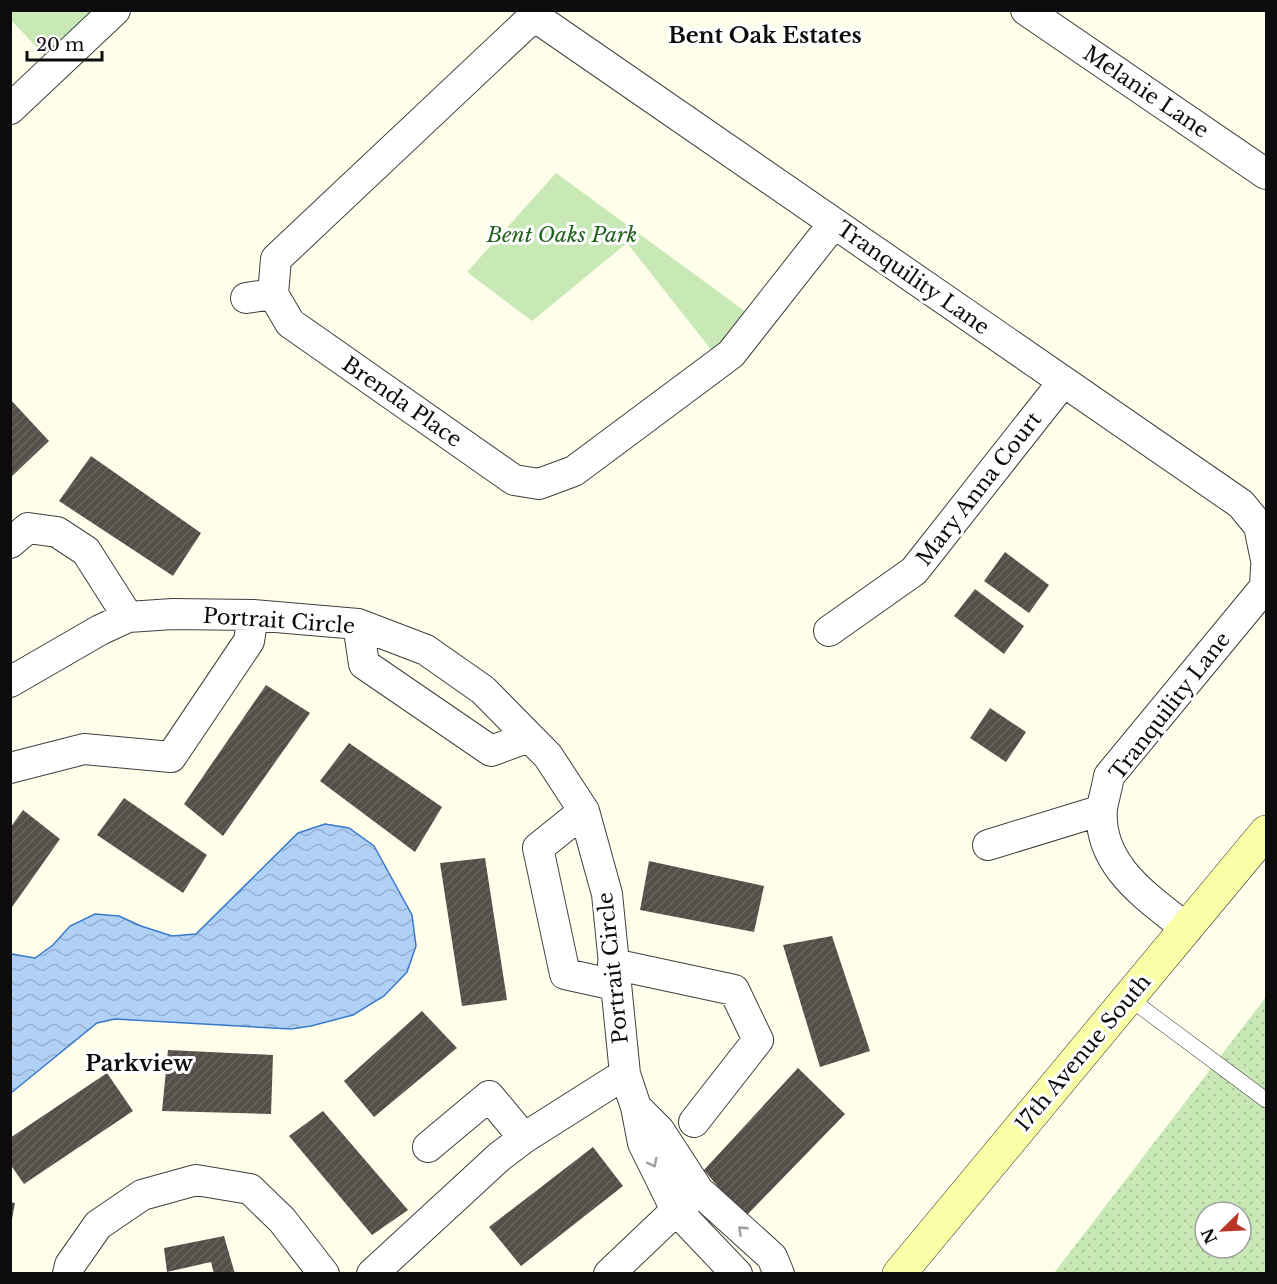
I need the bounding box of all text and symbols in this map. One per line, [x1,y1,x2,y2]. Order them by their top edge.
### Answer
district label: Bent Oak Estates [668,22,862,49]
scale bar [27,24,102,62]
text: 20 m [36,34,84,56]
street label: Melanie Lane [1078,40,1214,144]
street label: Tranquility Lane [832,216,994,340]
park label: Bent Oaks Park [486,222,637,248]
street label: Brenda Place [337,351,467,453]
street label: Mary Anna Court [911,407,1047,571]
street label: Portrait Circle [202,603,356,639]
street label: Tranquility Lane [1104,627,1236,785]
street label: Portrait Circle [592,891,634,1045]
street label: 17th Avenue South [1010,969,1156,1137]
district label: Parkview [85,1050,193,1077]
one-way arrow [646,1156,657,1167]
north arrow [1193,1200,1253,1260]
text: N [1197,1225,1221,1247]
one-way arrow [738,1226,748,1237]

